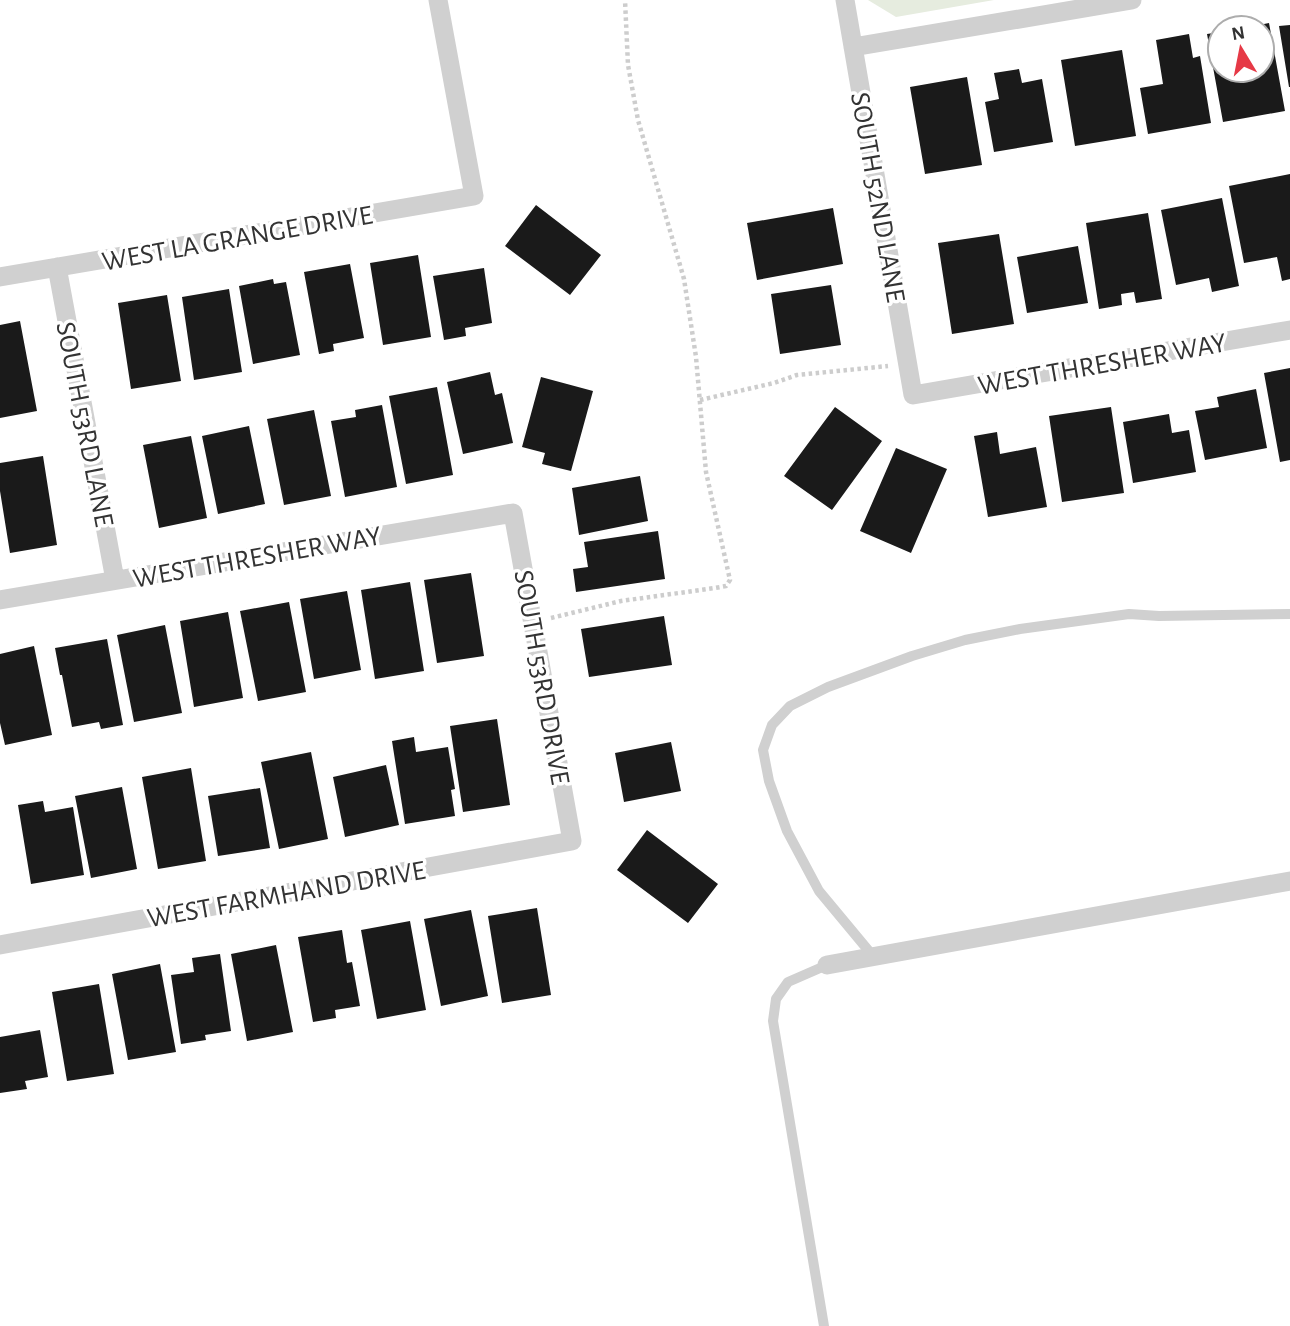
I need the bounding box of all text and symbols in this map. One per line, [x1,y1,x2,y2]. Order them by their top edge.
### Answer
north arrow [1206,14,1276,84]
text: N [1230,23,1246,44]
street label: SOUTH 52ND LANE [845,90,909,305]
street label: WEST LA GRANGE DRIVE [100,201,375,277]
street label: SOUTH 53RD LANE [50,320,118,529]
street label: WEST THRESHER WAY [976,329,1229,401]
street label: WEST THRESHER WAY [131,522,384,594]
street label: SOUTH 53RD DRIVE [508,568,574,787]
street label: WEST FARMHAND DRIVE [145,857,428,933]

